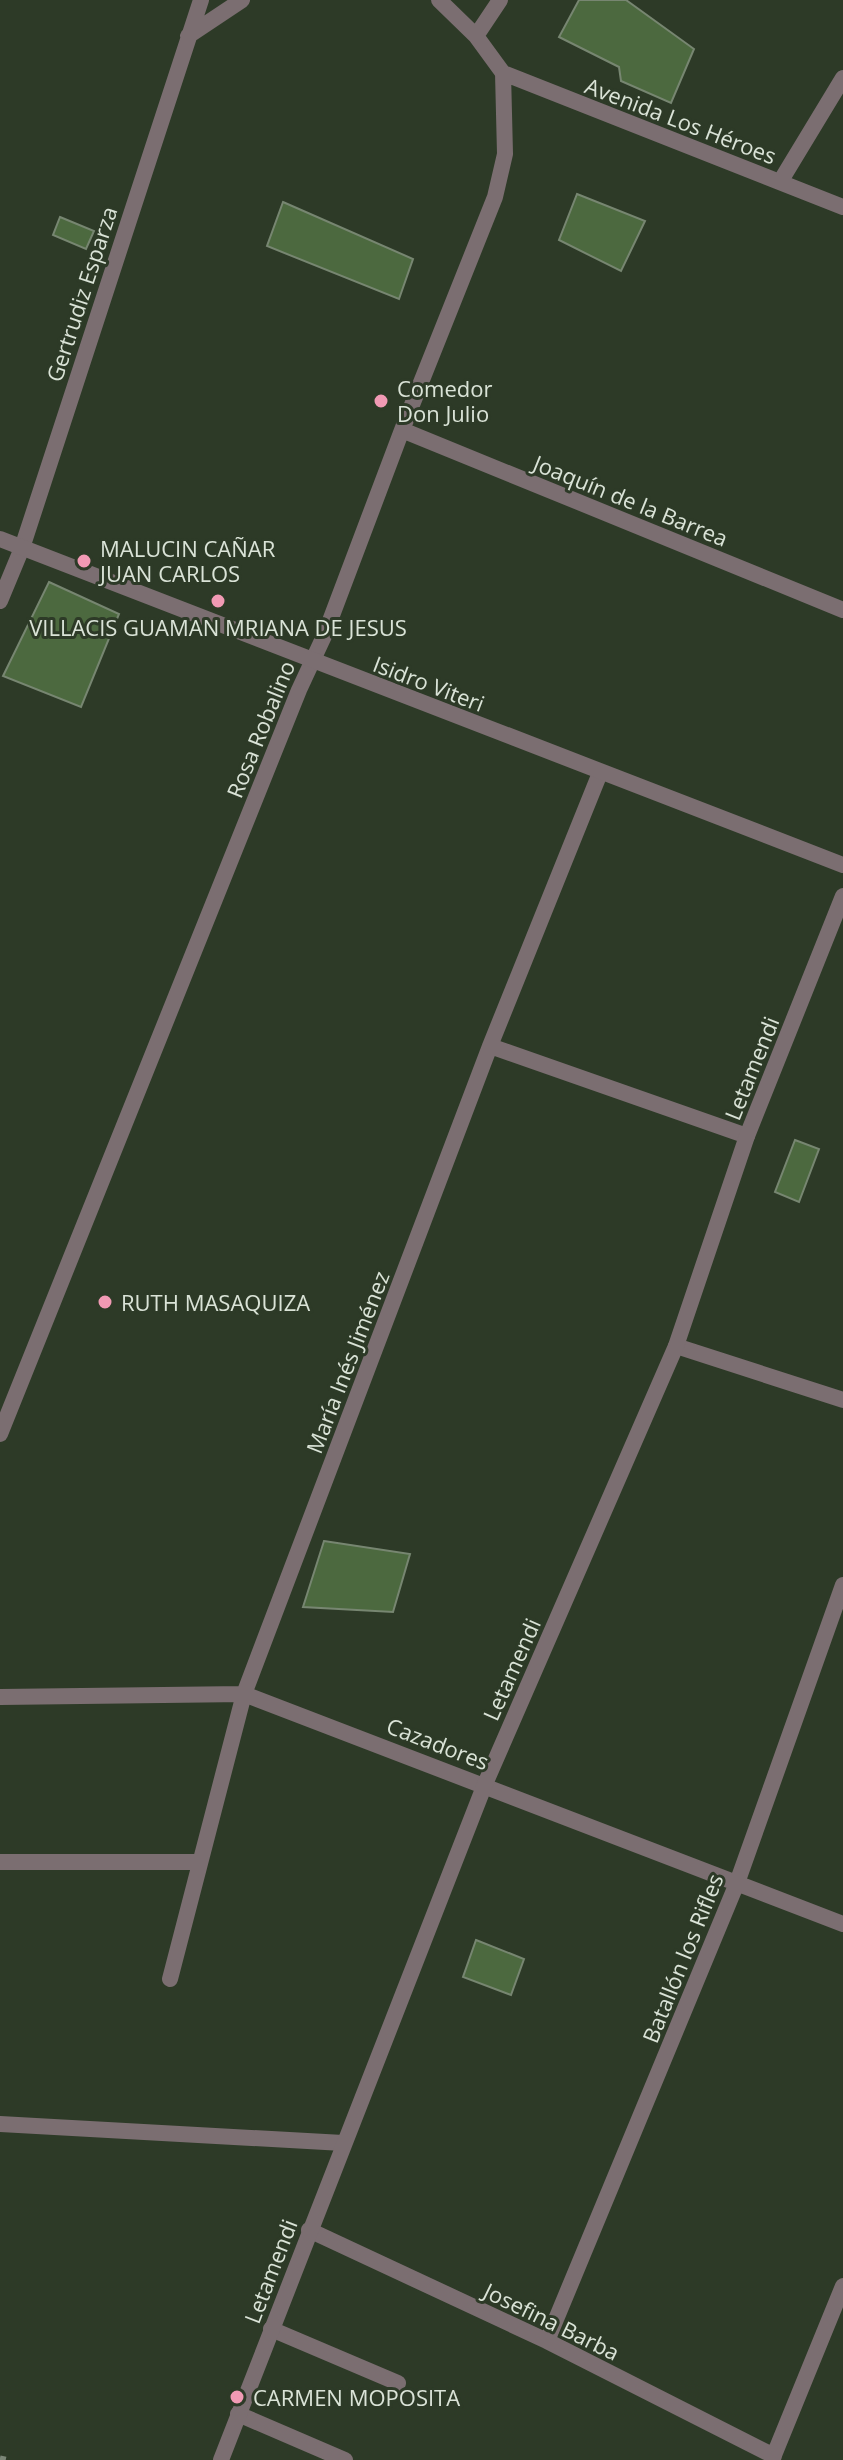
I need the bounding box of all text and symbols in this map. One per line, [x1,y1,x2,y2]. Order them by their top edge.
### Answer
street label: Avenida Los Héroes [581,70,781,170]
street label: Gertrudiz Esparza [39,203,123,385]
place label: Comedor Don Julio [397,373,493,428]
marker: Comedor Don Julio [372,392,390,410]
street label: Joaquín de la Barrea [528,447,733,553]
place label: MALUCIN CAÑAR JUAN CARLOS [98,533,276,588]
marker: MALUCIN CAÑAR JUAN CARLOS [75,552,93,570]
marker: VILLACIS GUAMAN MRIANA DE JESUS [209,592,227,610]
place label: VILLACIS GUAMAN MRIANA DE JESUS [29,612,407,642]
street label: Isidro Viteri [369,648,489,718]
street label: Rosa Robalino [219,656,301,802]
street label: Letamendi [717,1012,785,1124]
street label: María Inés Jiménez [298,1267,396,1457]
place label: RUTH MASAQUIZA [121,1287,310,1317]
marker: RUTH MASAQUIZA [96,1293,114,1311]
street label: Letamendi [475,1613,547,1725]
street label: Cazadores [383,1710,493,1776]
street label: Batallón los Rifles [634,1869,730,2047]
street label: Letamendi [236,2215,304,2327]
street label: Josefina Barba [477,2274,625,2367]
place label: CARMEN MOPOSITA [253,2382,460,2412]
marker: CARMEN MOPOSITA [228,2388,246,2406]

